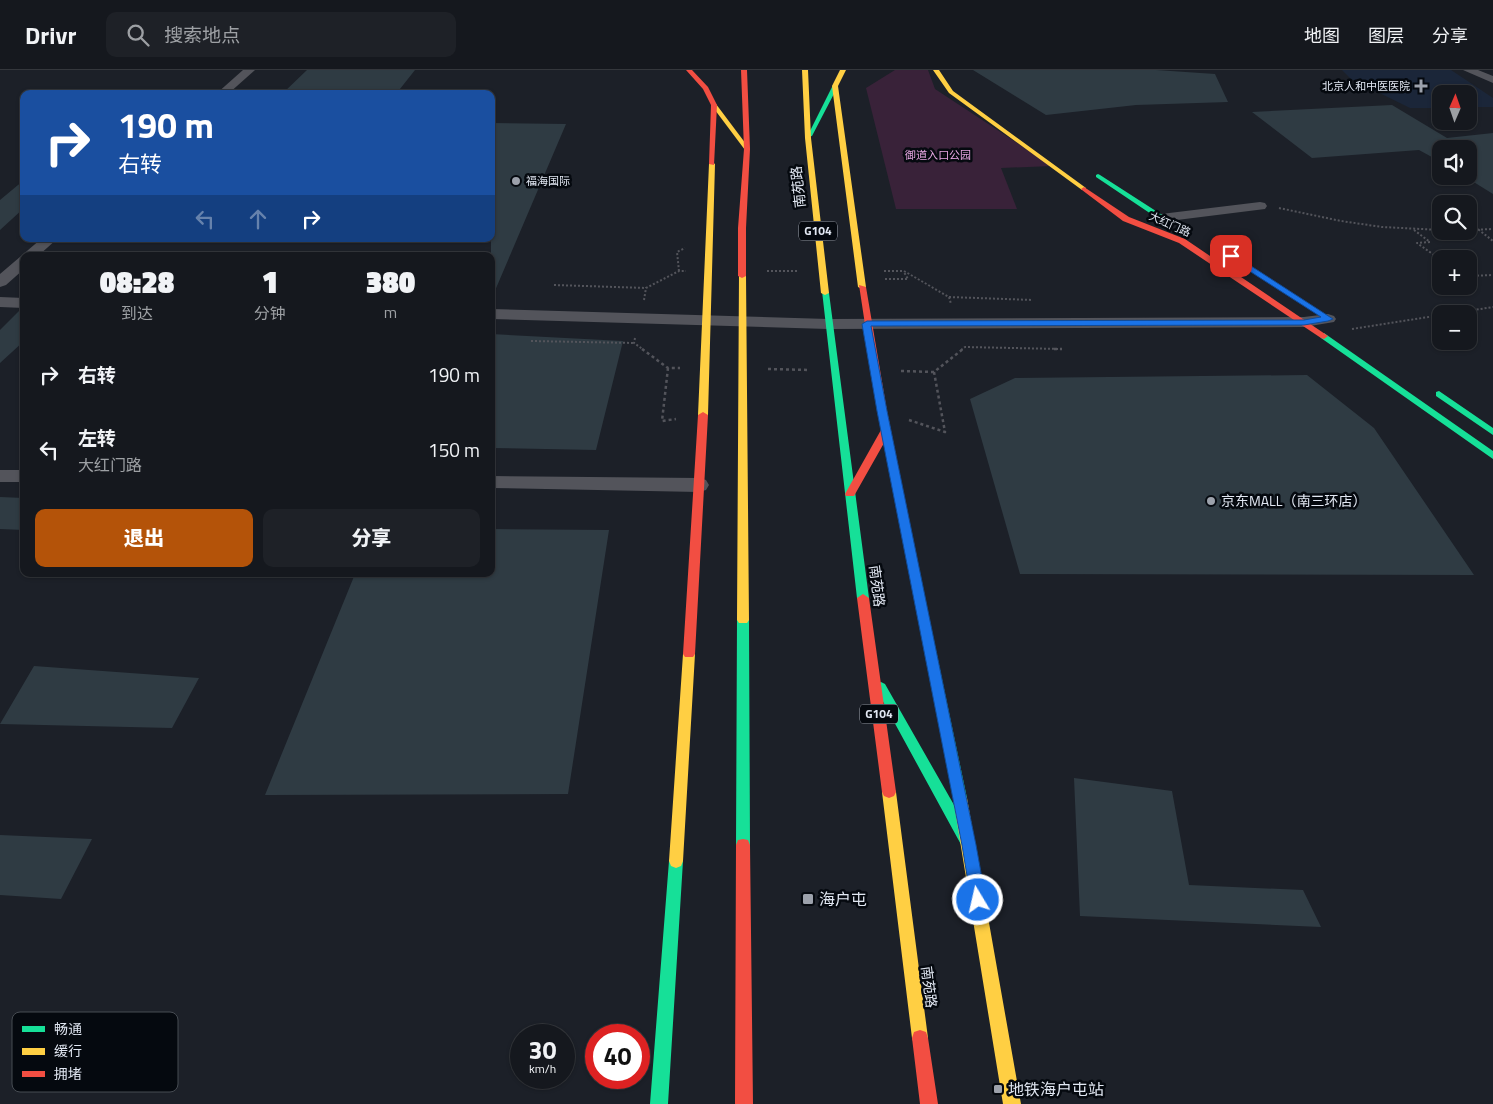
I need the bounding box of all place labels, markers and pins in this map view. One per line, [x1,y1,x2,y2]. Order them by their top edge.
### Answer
place label: 北京人和中医医院 [1322,78,1410,94]
marker: 北京人和中医医院 [1414,79,1428,93]
place label: 福海国际 [526,173,570,189]
marker: 福海国际 [510,175,522,187]
pin [1210,235,1252,277]
place label: 京东MALL（南三环店） [1221,490,1367,511]
marker: 京东MALL（南三环店） [1205,495,1217,507]
place label: 海户屯 [819,887,867,911]
marker: 海户屯 [801,892,815,906]
place label: 地铁海户屯站 [1008,1077,1104,1101]
marker: 地铁海户屯站 [992,1083,1004,1095]

